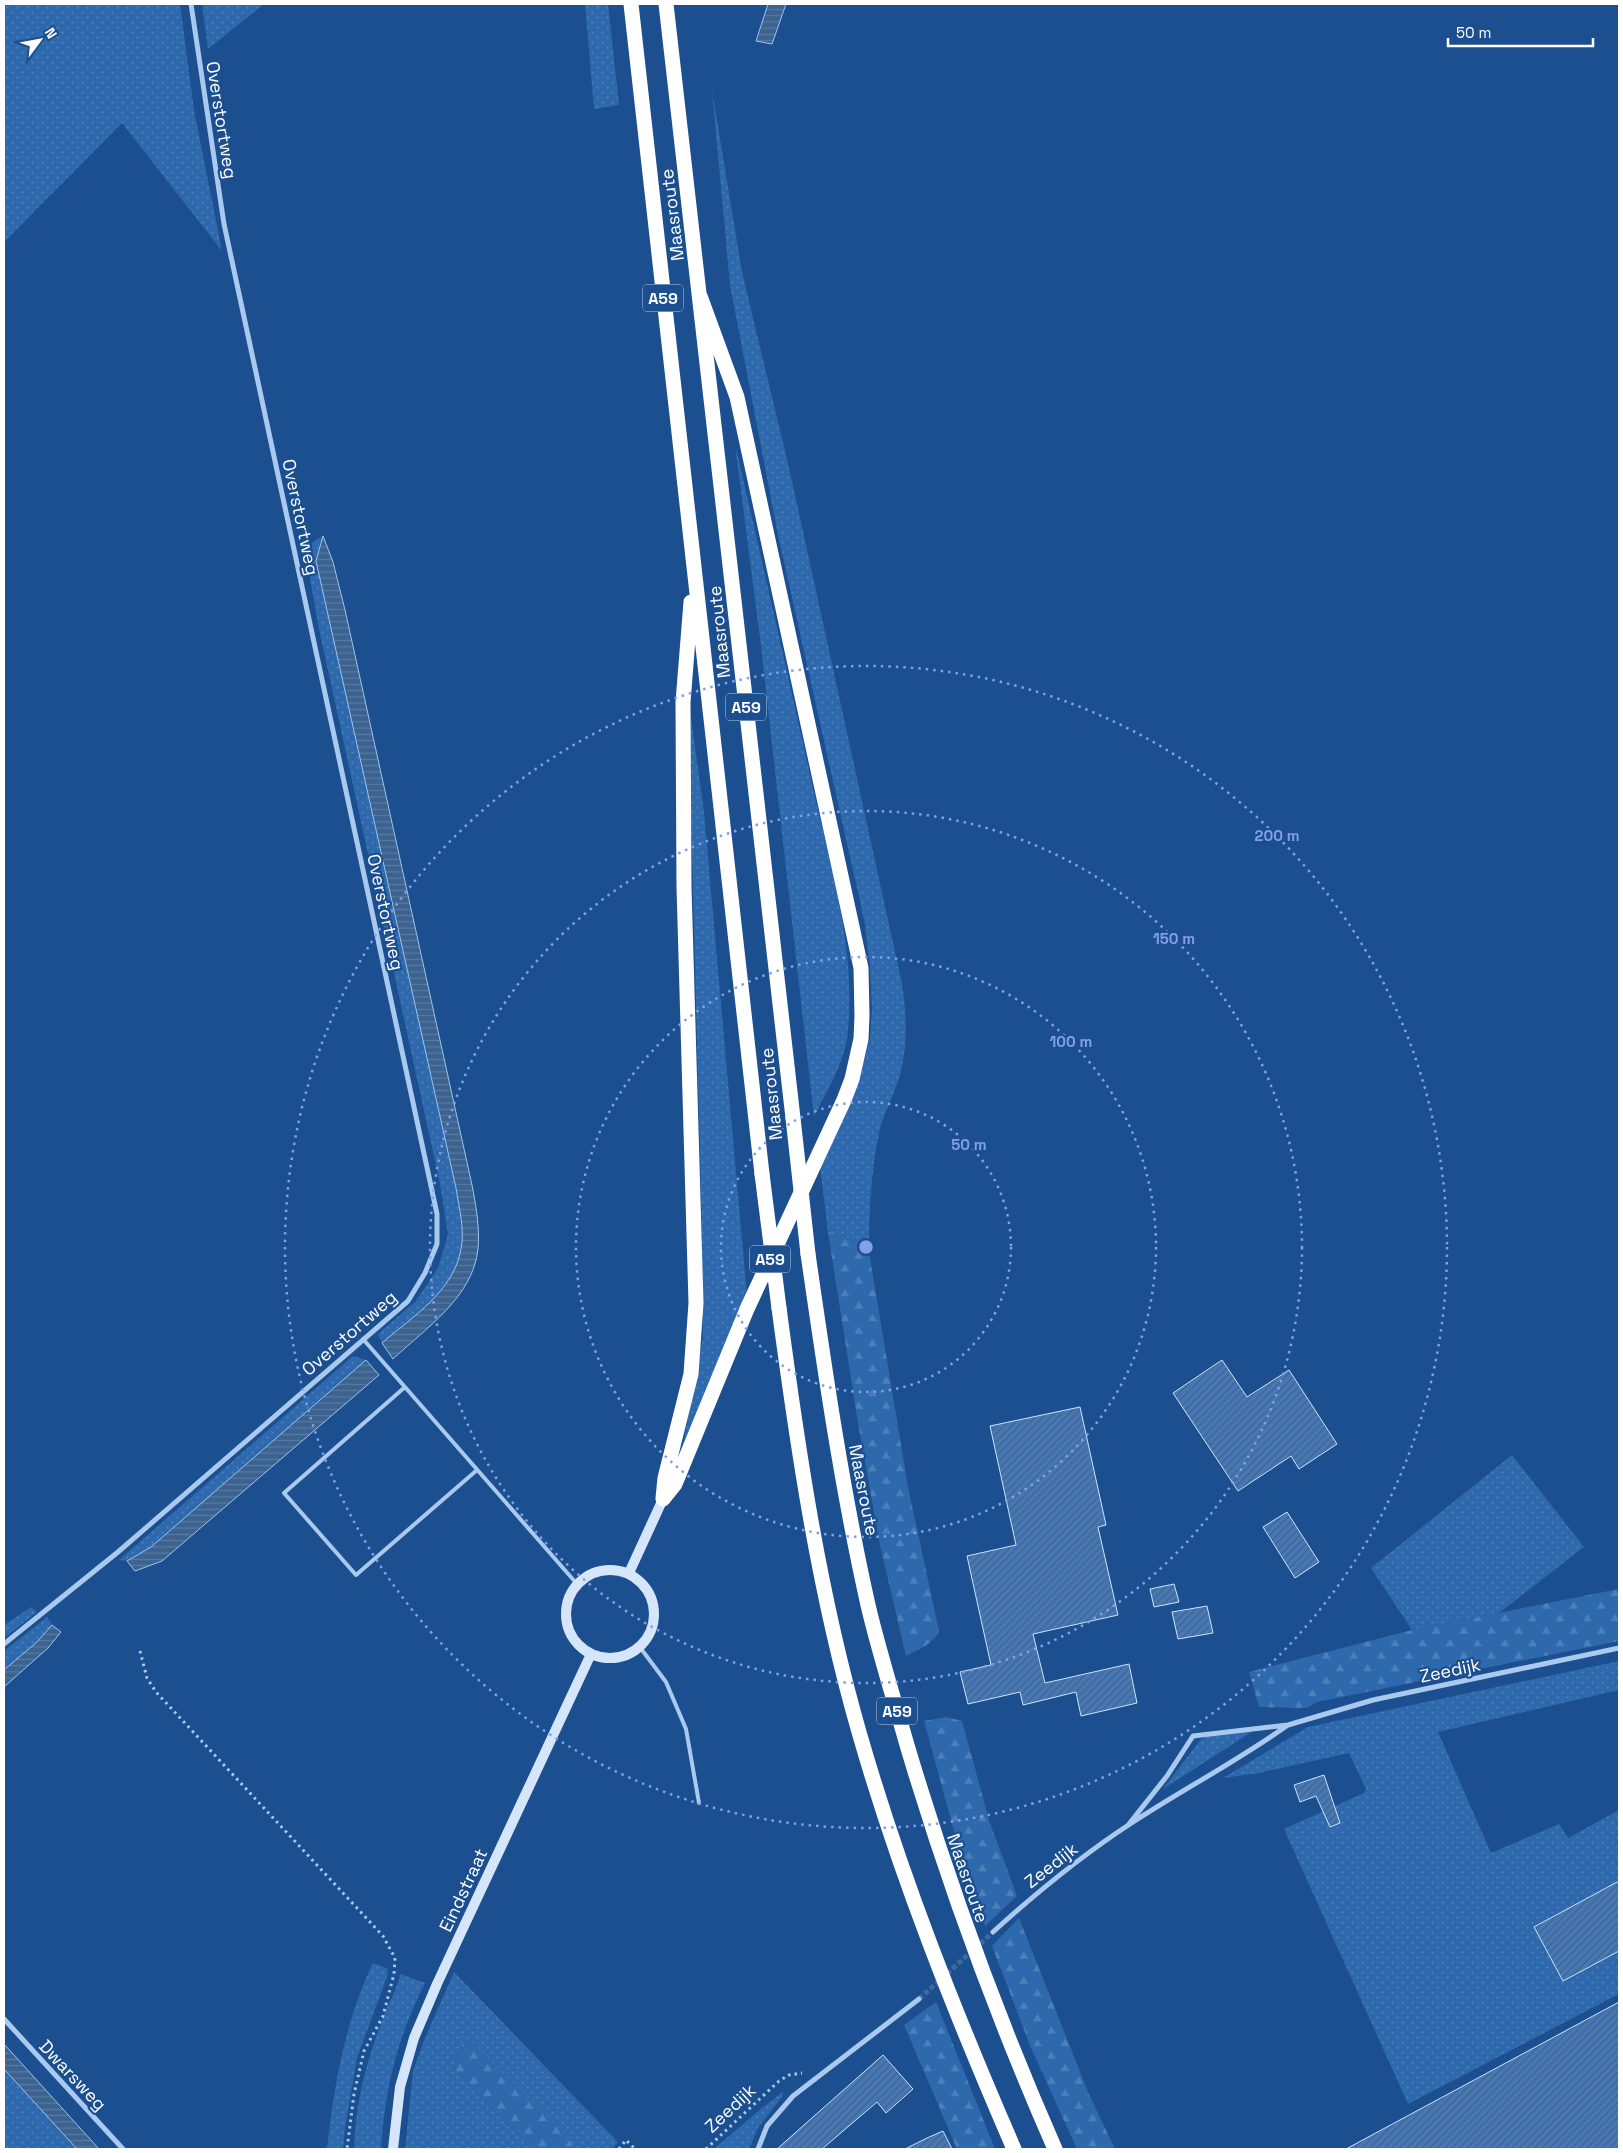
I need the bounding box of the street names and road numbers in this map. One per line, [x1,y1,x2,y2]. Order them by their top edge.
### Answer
street label: Overstortweg [201,60,243,180]
street label: Maasroute [655,167,689,263]
road number: A59 [643,284,683,312]
street label: Overstortweg [277,457,325,577]
street label: Maasroute [703,585,735,679]
road number: A59 [726,694,766,720]
street label: Overstortweg [362,852,410,972]
street label: Maasroute [755,1047,787,1141]
road number: A59 [750,1246,790,1272]
street label: Overstortweg [297,1285,401,1381]
street label: Maasroute [844,1442,884,1538]
street label: Zeedijk [1418,1652,1483,1688]
road number: A59 [877,1698,917,1724]
street label: Maasroute [942,1830,994,1926]
street label: Zeedijk [1020,1837,1083,1893]
street label: Eindstraat [434,1845,492,1935]
street label: Dwarsweg [34,2035,112,2115]
street label: Zeedijk [700,2078,761,2137]

